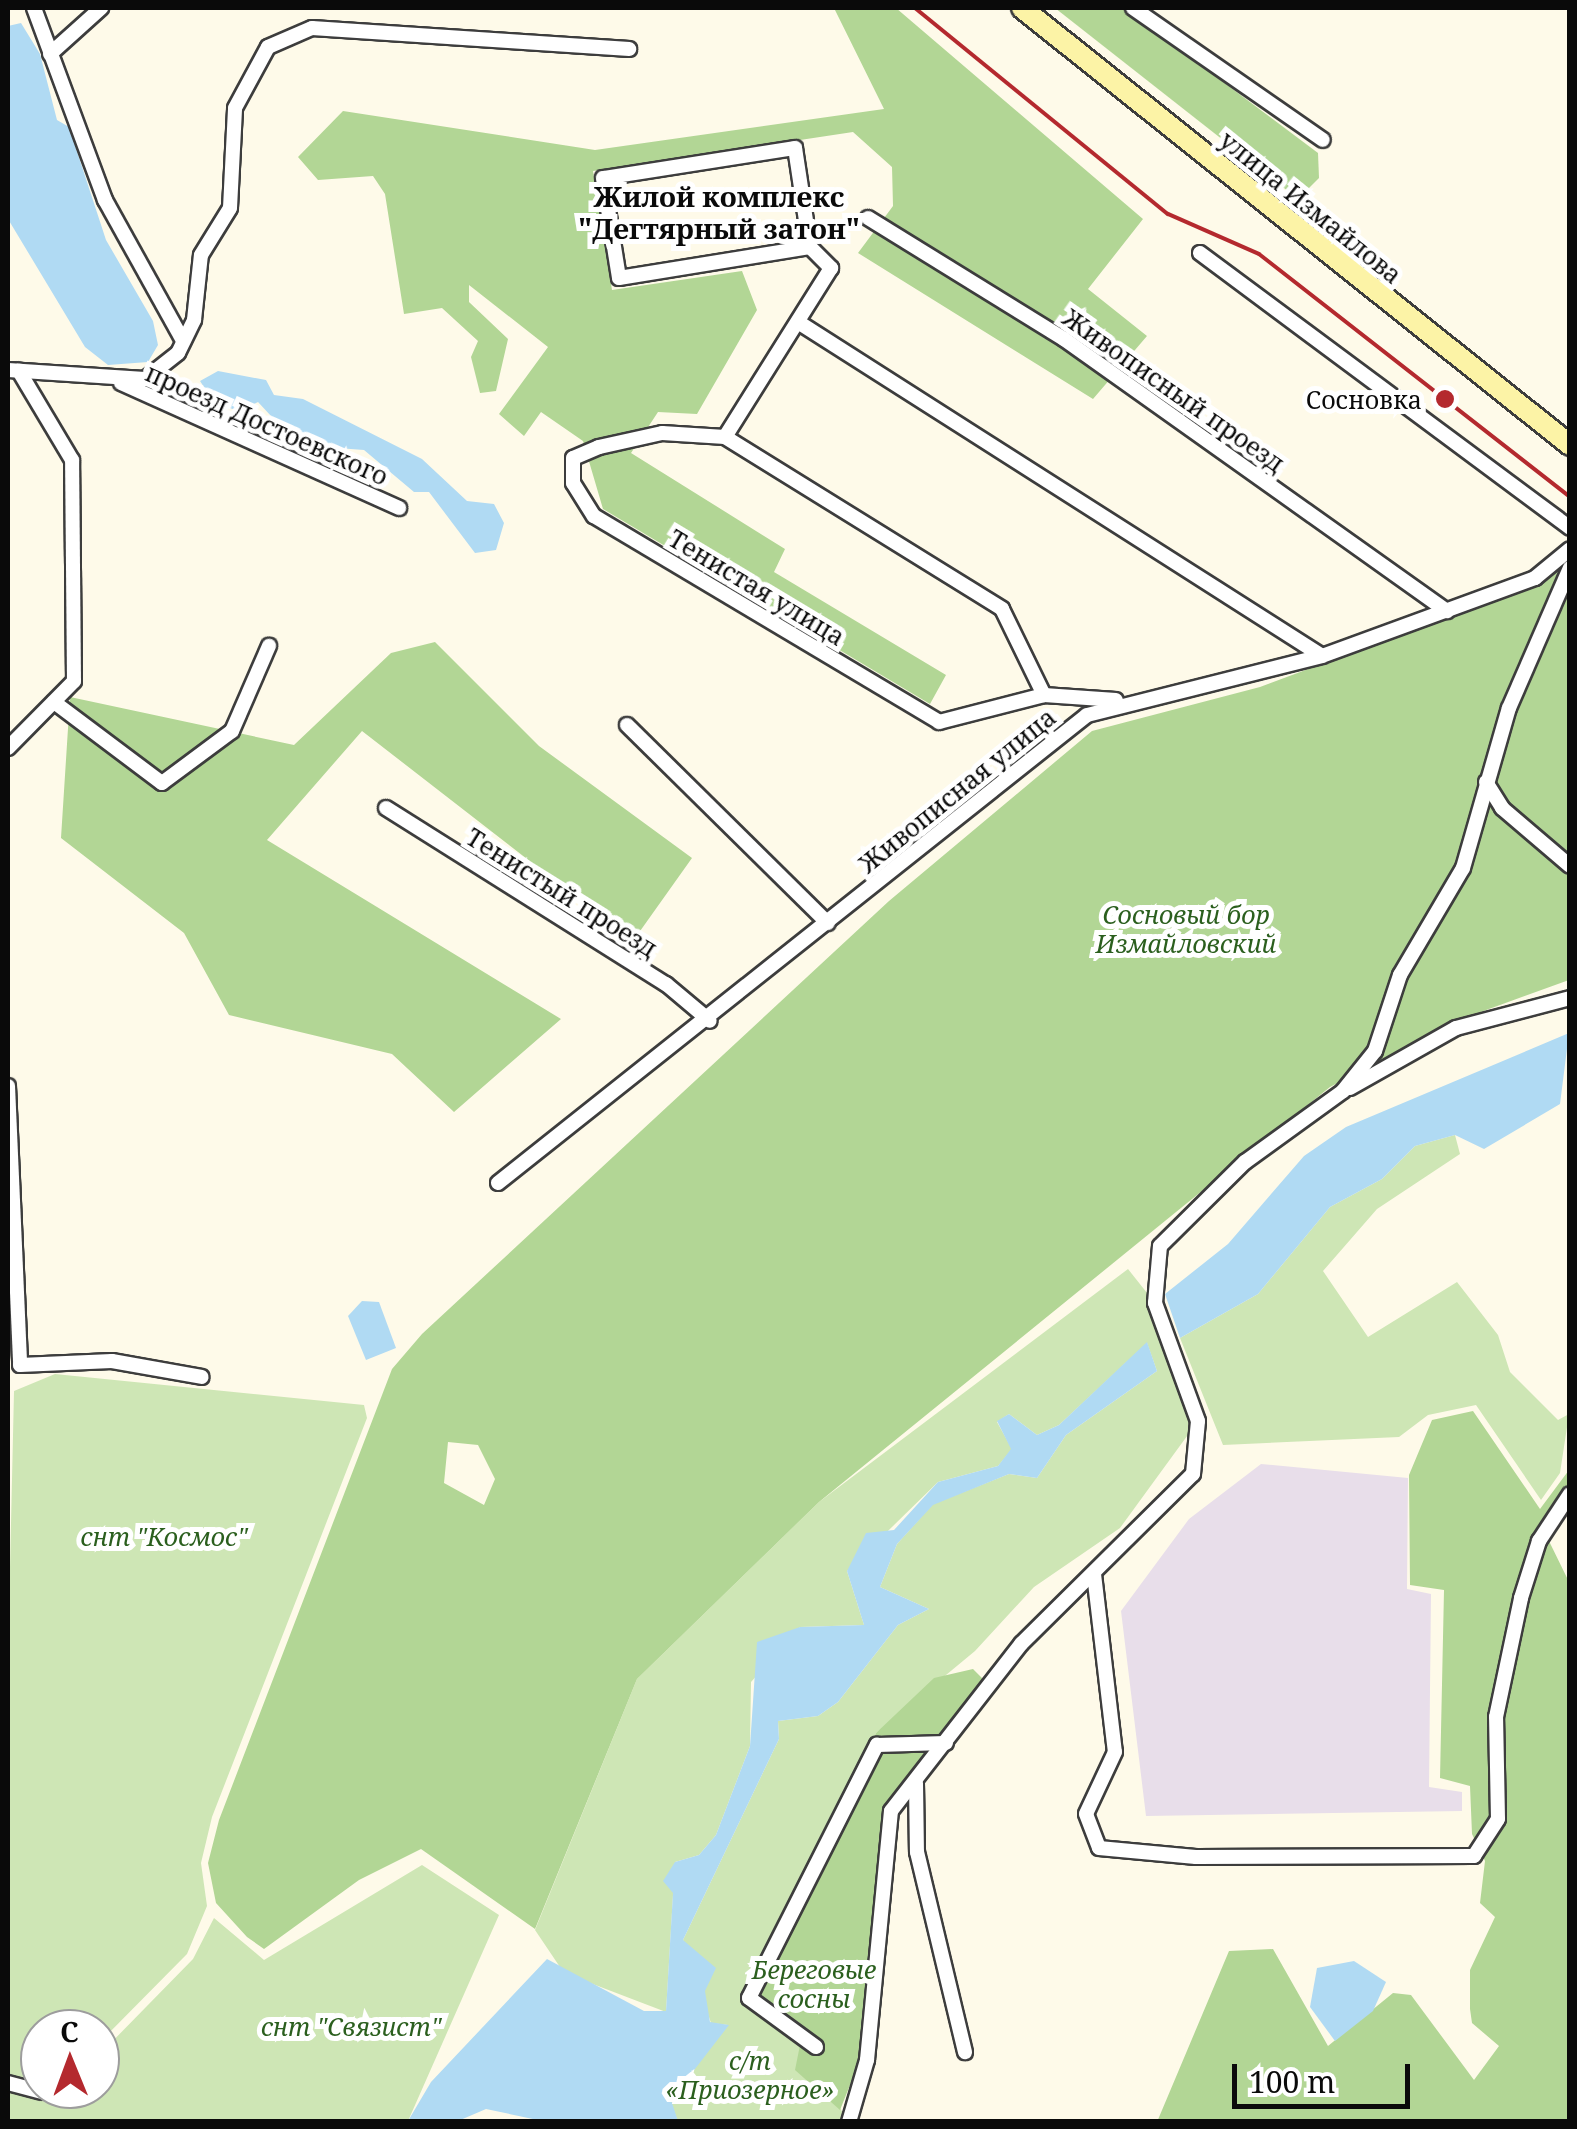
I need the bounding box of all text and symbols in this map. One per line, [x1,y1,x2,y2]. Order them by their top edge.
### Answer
street label: улица Измайлова [1214,124,1408,290]
district label: Жилой комплекс "Дегтярный затон" [578,179,860,245]
street label: Живописный проезд [1057,302,1291,478]
street label: проезд Достоевского [141,357,393,491]
place label: Сосновка [1306,384,1422,414]
marker: Сосновка [1432,386,1458,412]
street label: Тенистая улица [663,523,851,651]
street label: Живописная улица [853,701,1061,879]
street label: Тенистый проезд [461,821,663,963]
park label: Сосновый бор Измайловский [1096,900,1276,959]
park label: снт "Космос" [81,1521,247,1551]
park label: Береговые сосны [752,1955,876,2014]
north arrow [20,2009,120,2109]
park label: снт "Связист" [261,2011,441,2041]
text: С [60,2012,79,2050]
scale bar [1237,2044,1414,2106]
park label: с/т «Приозерное» [666,2046,834,2105]
text: 100 m [1249,2061,1335,2102]

